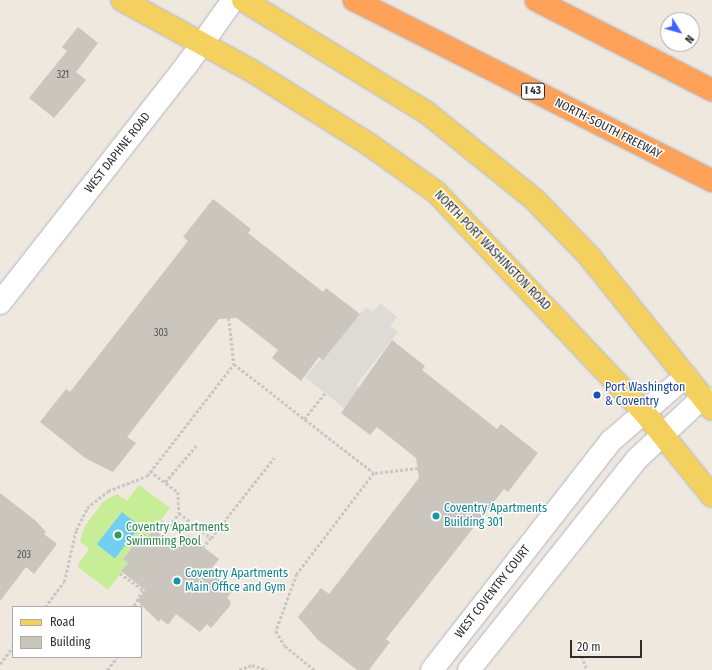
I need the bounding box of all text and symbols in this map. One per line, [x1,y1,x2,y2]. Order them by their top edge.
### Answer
north arrow [660,12,700,52]
text: N [682,32,696,45]
house number: 321 [57,70,69,82]
road number: I 43 [521,82,545,100]
street label: NORTH-SOUTH FREEWAY [552,96,664,162]
street label: WEST DAPHNE ROAD [82,110,154,196]
street label: NORTH PORT WASHINGTON ROAD [431,188,553,314]
house number: 303 [154,328,168,340]
place label: Port Washington & Coventry [605,381,685,409]
marker: Port Washington & Coventry [592,390,602,400]
place label: Coventry Apartments Building 301 [444,502,547,530]
marker: Coventry Apartments Building 301 [431,511,441,521]
place label: Coventry Apartments Swimming Pool [126,521,229,549]
marker: Coventry Apartments Swimming Pool [113,530,123,540]
street label: WEST COVENTRY COURT [452,543,534,641]
house number: 203 [17,550,31,562]
place label: Coventry Apartments Main Office and Gym [185,567,288,595]
marker: Coventry Apartments Main Office and Gym [172,576,182,586]
legend [12,606,142,658]
text: Road [50,615,75,629]
scale bar [572,632,644,658]
text: Building [50,635,90,649]
text: 20 m [577,640,601,654]

